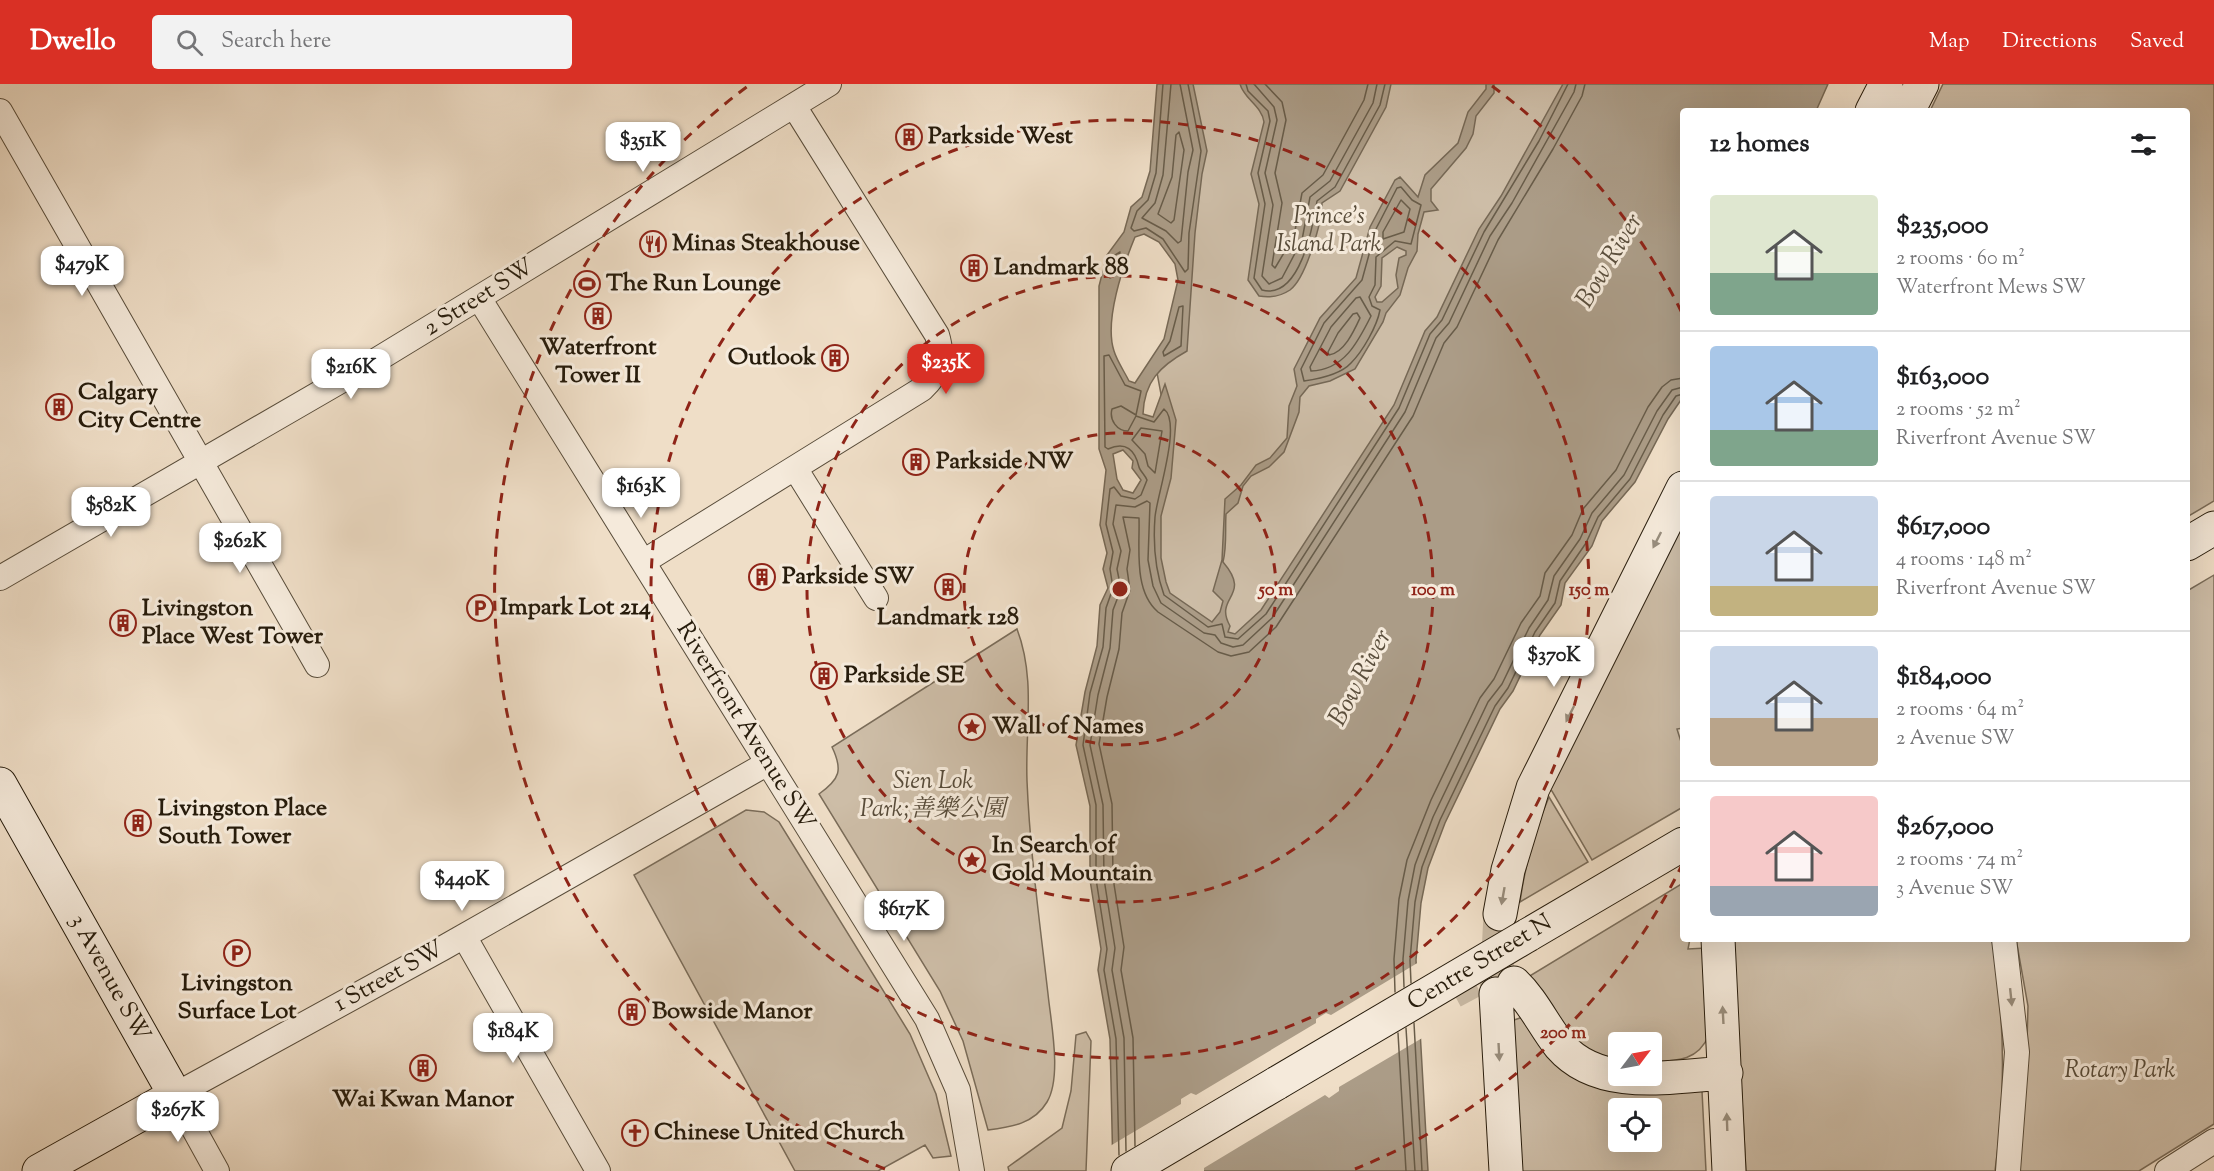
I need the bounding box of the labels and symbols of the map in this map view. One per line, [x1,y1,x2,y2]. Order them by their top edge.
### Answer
place label: Parkside West [928,120,1074,154]
pin: $351K [601,122,685,173]
building icon: Parkside West [894,122,924,152]
park label: Prince's Island Park [1277,200,1382,262]
water label: Bow River [1567,207,1653,315]
place label: Minas Steakhouse [672,227,860,261]
restaurant icon: Minas Steakhouse [638,229,668,259]
pin: $479K [40,246,124,297]
street label: 2 Street SW [417,251,541,345]
place label: Landmark 88 [994,251,1129,285]
building icon: Landmark 88 [959,253,989,283]
place label: The Run Lounge [606,267,781,301]
sports icon: The Run Lounge [572,269,602,299]
building icon: Waterfront Tower II [583,301,613,331]
place label: Waterfront Tower II [539,331,657,393]
place label: Outlook [728,341,817,375]
building icon: Outlook [820,343,850,373]
pin: $235K [904,344,988,395]
pin: $216K [309,349,393,400]
place label: Calgary City Centre [78,376,201,438]
building icon: Calgary City Centre [44,392,74,422]
place label: Parkside NW [936,445,1074,479]
building icon: Parkside NW [901,447,931,477]
pin: $163K [599,468,683,519]
pin: $582K [69,487,153,538]
pin: $262K [198,523,282,574]
one-way arrow [1652,532,1662,549]
place label: Parkside SW [782,560,915,594]
building icon: Parkside SW [747,562,777,592]
building icon: Landmark 128 [933,572,963,602]
text: 50 m [1257,578,1293,604]
text: 100 m [1411,578,1455,604]
text: 150 m [1569,578,1609,604]
centre of rings [1110,579,1130,599]
place label: Impark Lot 214 [500,591,651,625]
place label: Livingston Place West Tower [142,592,324,654]
parking icon: Impark Lot 214 [465,593,495,623]
place label: Landmark 128 [877,601,1019,635]
building icon: Livingston Place West Tower [108,608,138,638]
street label: Riverfront Avenue SW [667,615,823,837]
water label: Bow River [1320,623,1402,733]
pin: $370K [1512,637,1596,688]
place label: Parkside SE [844,659,965,693]
building icon: Parkside SE [809,661,839,691]
one-way arrow [1565,706,1574,723]
place label: Wall of Names [992,710,1144,744]
place icon: Wall of Names [957,712,987,742]
park label: Sien Lok Park;善樂公園 [860,765,1010,827]
place label: Livingston Place South Tower [158,792,327,854]
building icon: Livingston Place South Tower [123,808,153,838]
place label: In Search of Gold Mountain [992,829,1153,891]
place icon: In Search of Gold Mountain [957,845,987,875]
pin: $440K [420,861,504,912]
one-way arrow [1498,887,1507,906]
pin: $617K [862,891,946,942]
street label: Centre Street N [1401,906,1559,1020]
street label: 3 Avenue SW [60,908,158,1048]
street label: 1 Street SW [328,933,450,1021]
parking icon: Livingston Surface Lot [222,938,252,968]
place label: Livingston Surface Lot [178,967,297,1029]
one-way arrow [2007,987,2016,1006]
place label: Bowside Manor [652,995,813,1029]
building icon: Bowside Manor [617,997,647,1027]
one-way arrow [1718,1005,1727,1024]
pin: $184K [471,1013,555,1064]
text: 200 m [1540,1021,1586,1047]
north arrow [1608,1032,1662,1086]
one-way arrow [1494,1043,1503,1062]
building icon: Wai Kwan Manor [408,1053,438,1083]
park label: Rotary Park [2065,1054,2176,1088]
place label: Wai Kwan Manor [332,1083,515,1117]
pin: $267K [136,1092,220,1143]
one-way arrow [1723,1113,1732,1132]
place label: Chinese United Church [654,1116,905,1150]
church icon: Chinese United Church [620,1118,650,1148]

